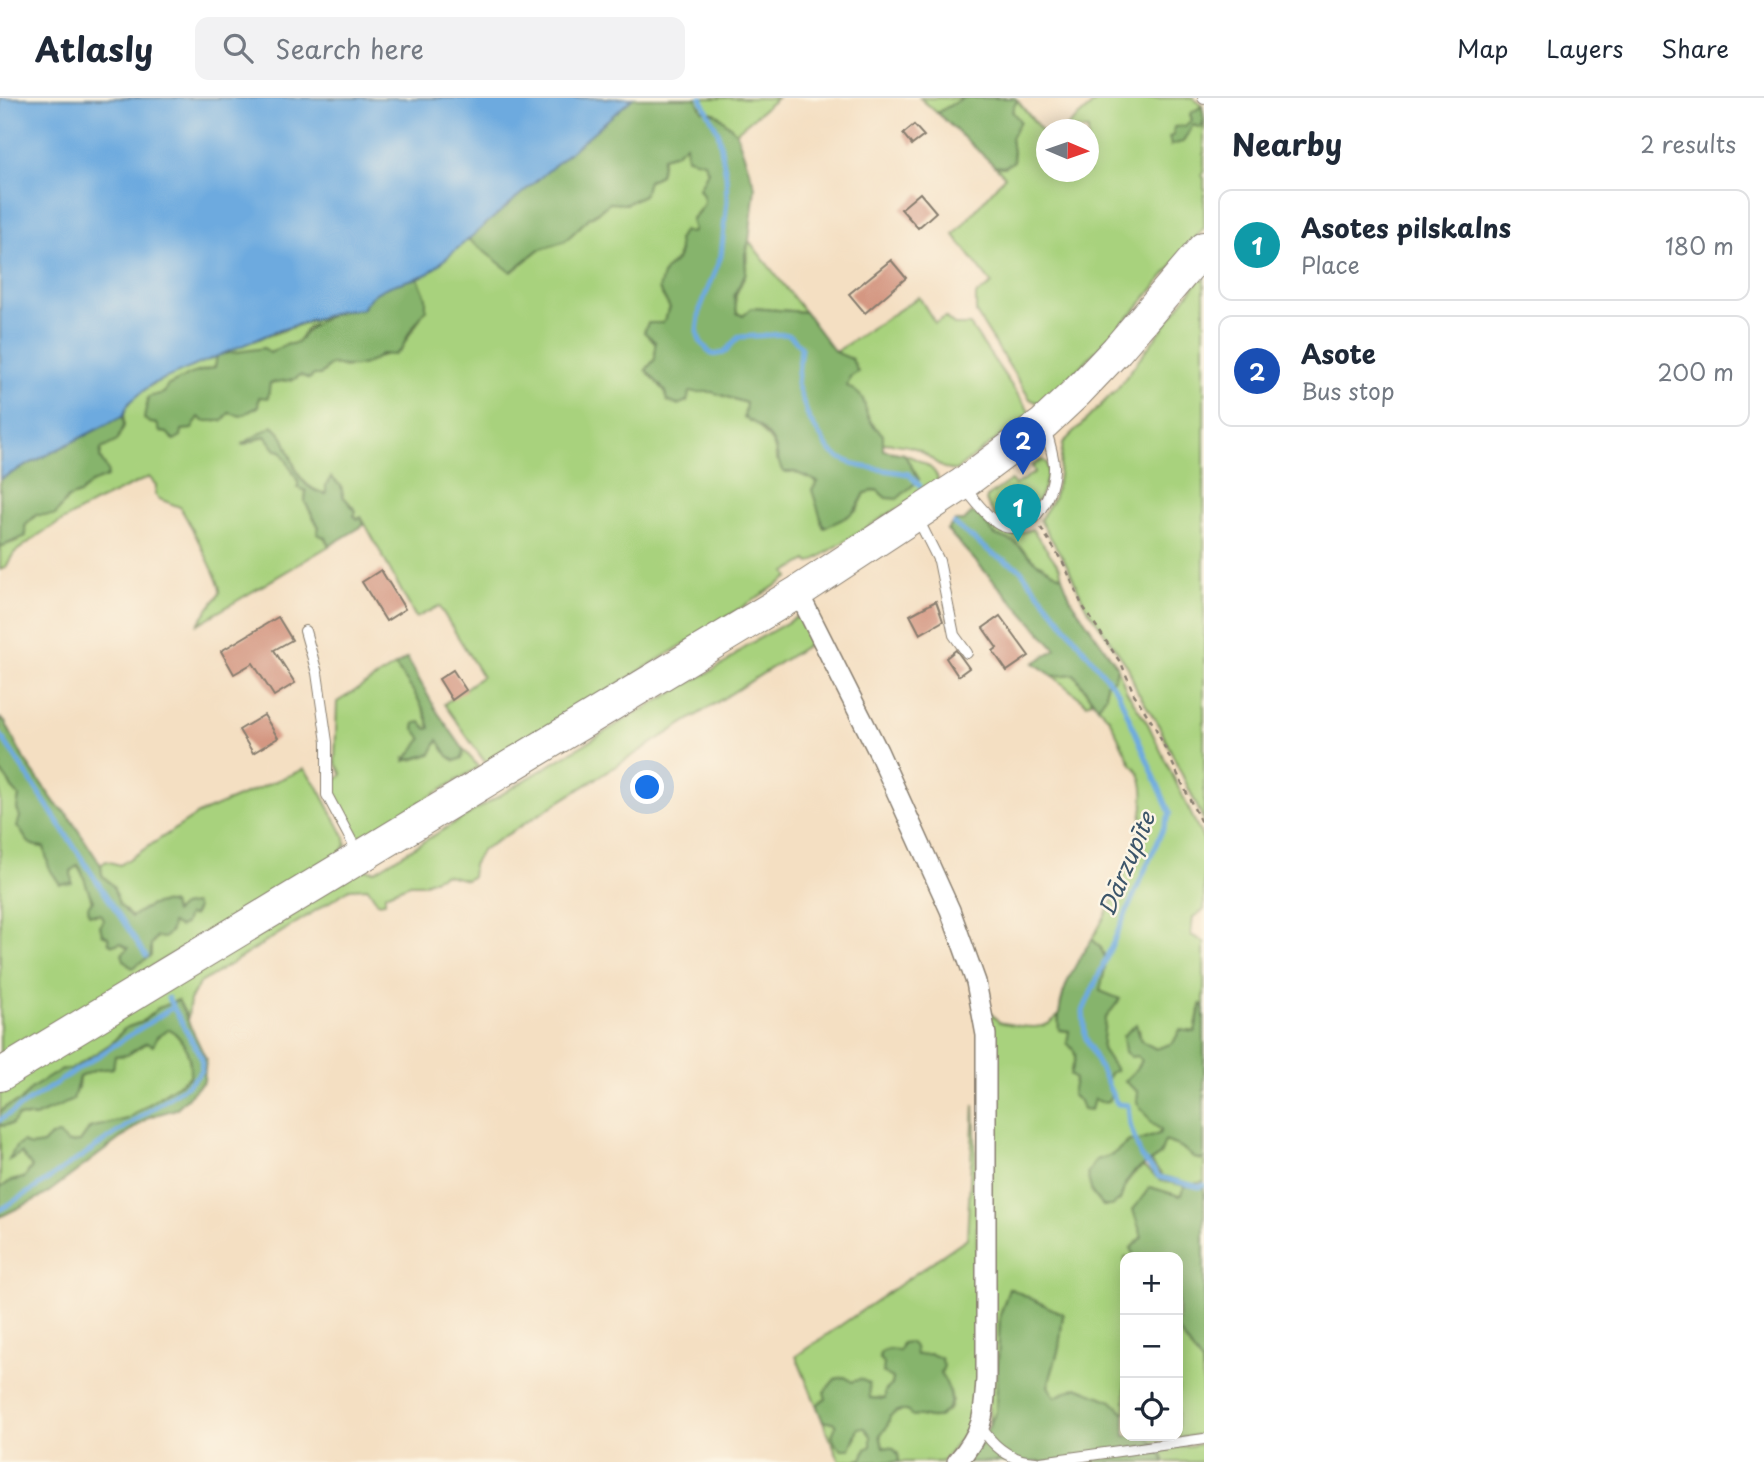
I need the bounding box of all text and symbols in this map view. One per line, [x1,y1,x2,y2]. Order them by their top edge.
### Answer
search box [195,17,685,80]
text: Atlasly [35,23,153,73]
icon: search [219,29,257,67]
text: Search here [275,29,424,68]
text: Map [1457,30,1508,66]
text: Layers [1546,30,1623,66]
text: Share [1661,30,1729,66]
north arrow [1036,119,1099,182]
text: Nearby [1232,121,1342,166]
text: 2 results [1640,126,1736,161]
text: Asotes pilskalns [1301,208,1511,247]
text: 1 [1252,228,1263,263]
text: 180 m [1665,228,1734,263]
text: Place [1301,247,1360,282]
text: Asote [1301,334,1376,373]
text: 2 [1249,354,1265,389]
text: 200 m [1657,354,1734,389]
text: Bus stop [1301,373,1395,408]
pin: 2 [1000,417,1046,475]
pin: 1 [995,484,1041,542]
your location [630,770,664,804]
water label: Dārzupīte [1088,804,1164,921]
map controls [1120,1252,1183,1441]
button: + [1120,1252,1183,1315]
button: − [1120,1315,1183,1378]
button: locate [1120,1378,1183,1441]

